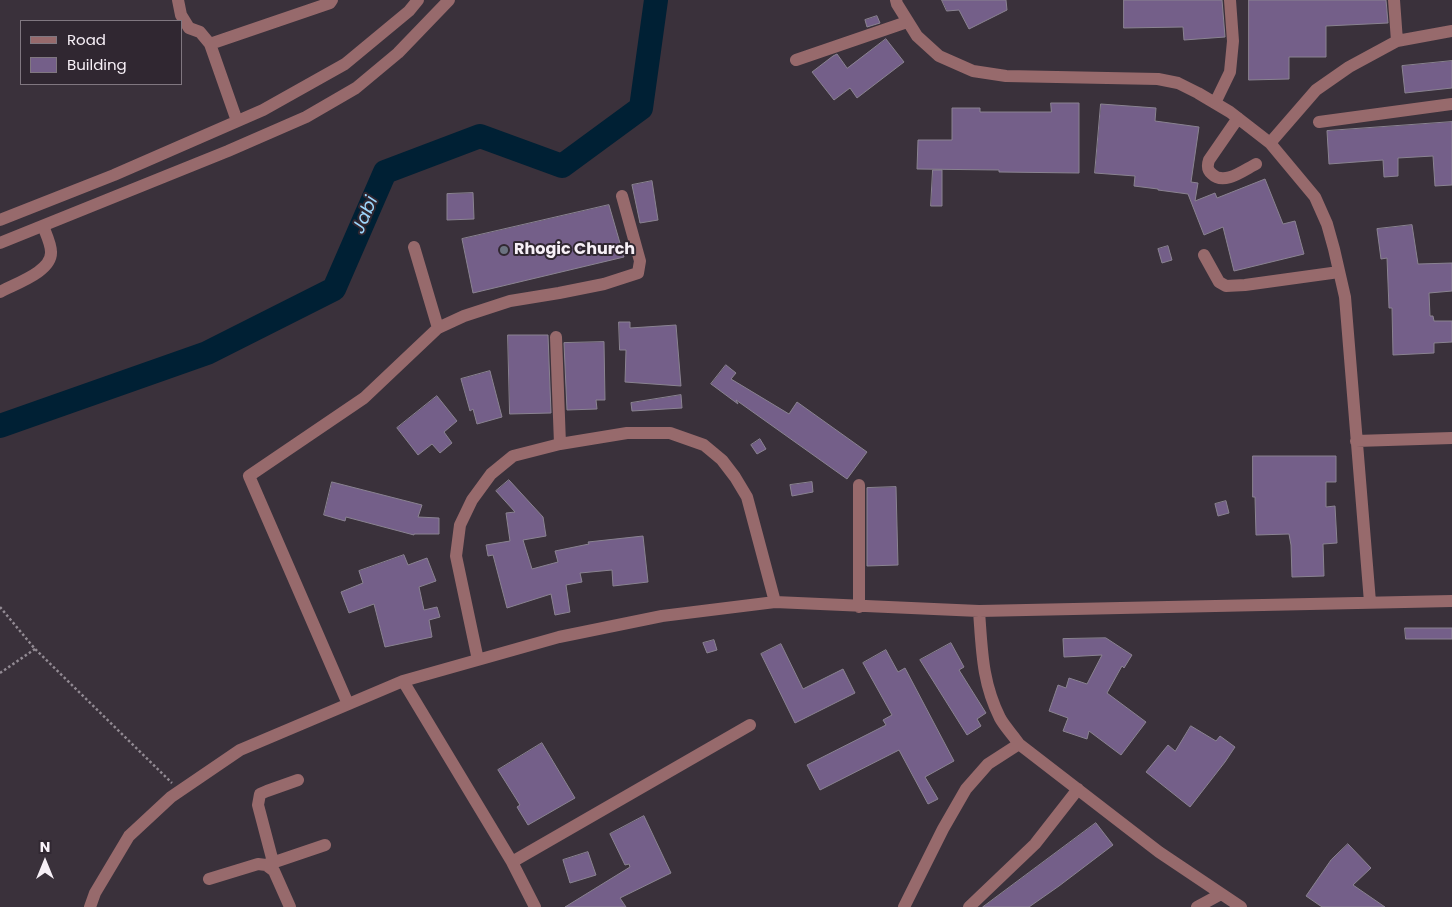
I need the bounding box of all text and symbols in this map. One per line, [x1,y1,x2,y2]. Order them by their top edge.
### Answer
legend [20,20,182,85]
text: Road [67,29,106,50]
text: Building [67,54,127,75]
water label: Jabi [349,193,383,237]
place label: Rhogic Church [514,240,635,260]
marker: Rhogic Church [498,244,510,256]
north arrow [20,837,70,887]
text: N [40,837,50,857]

